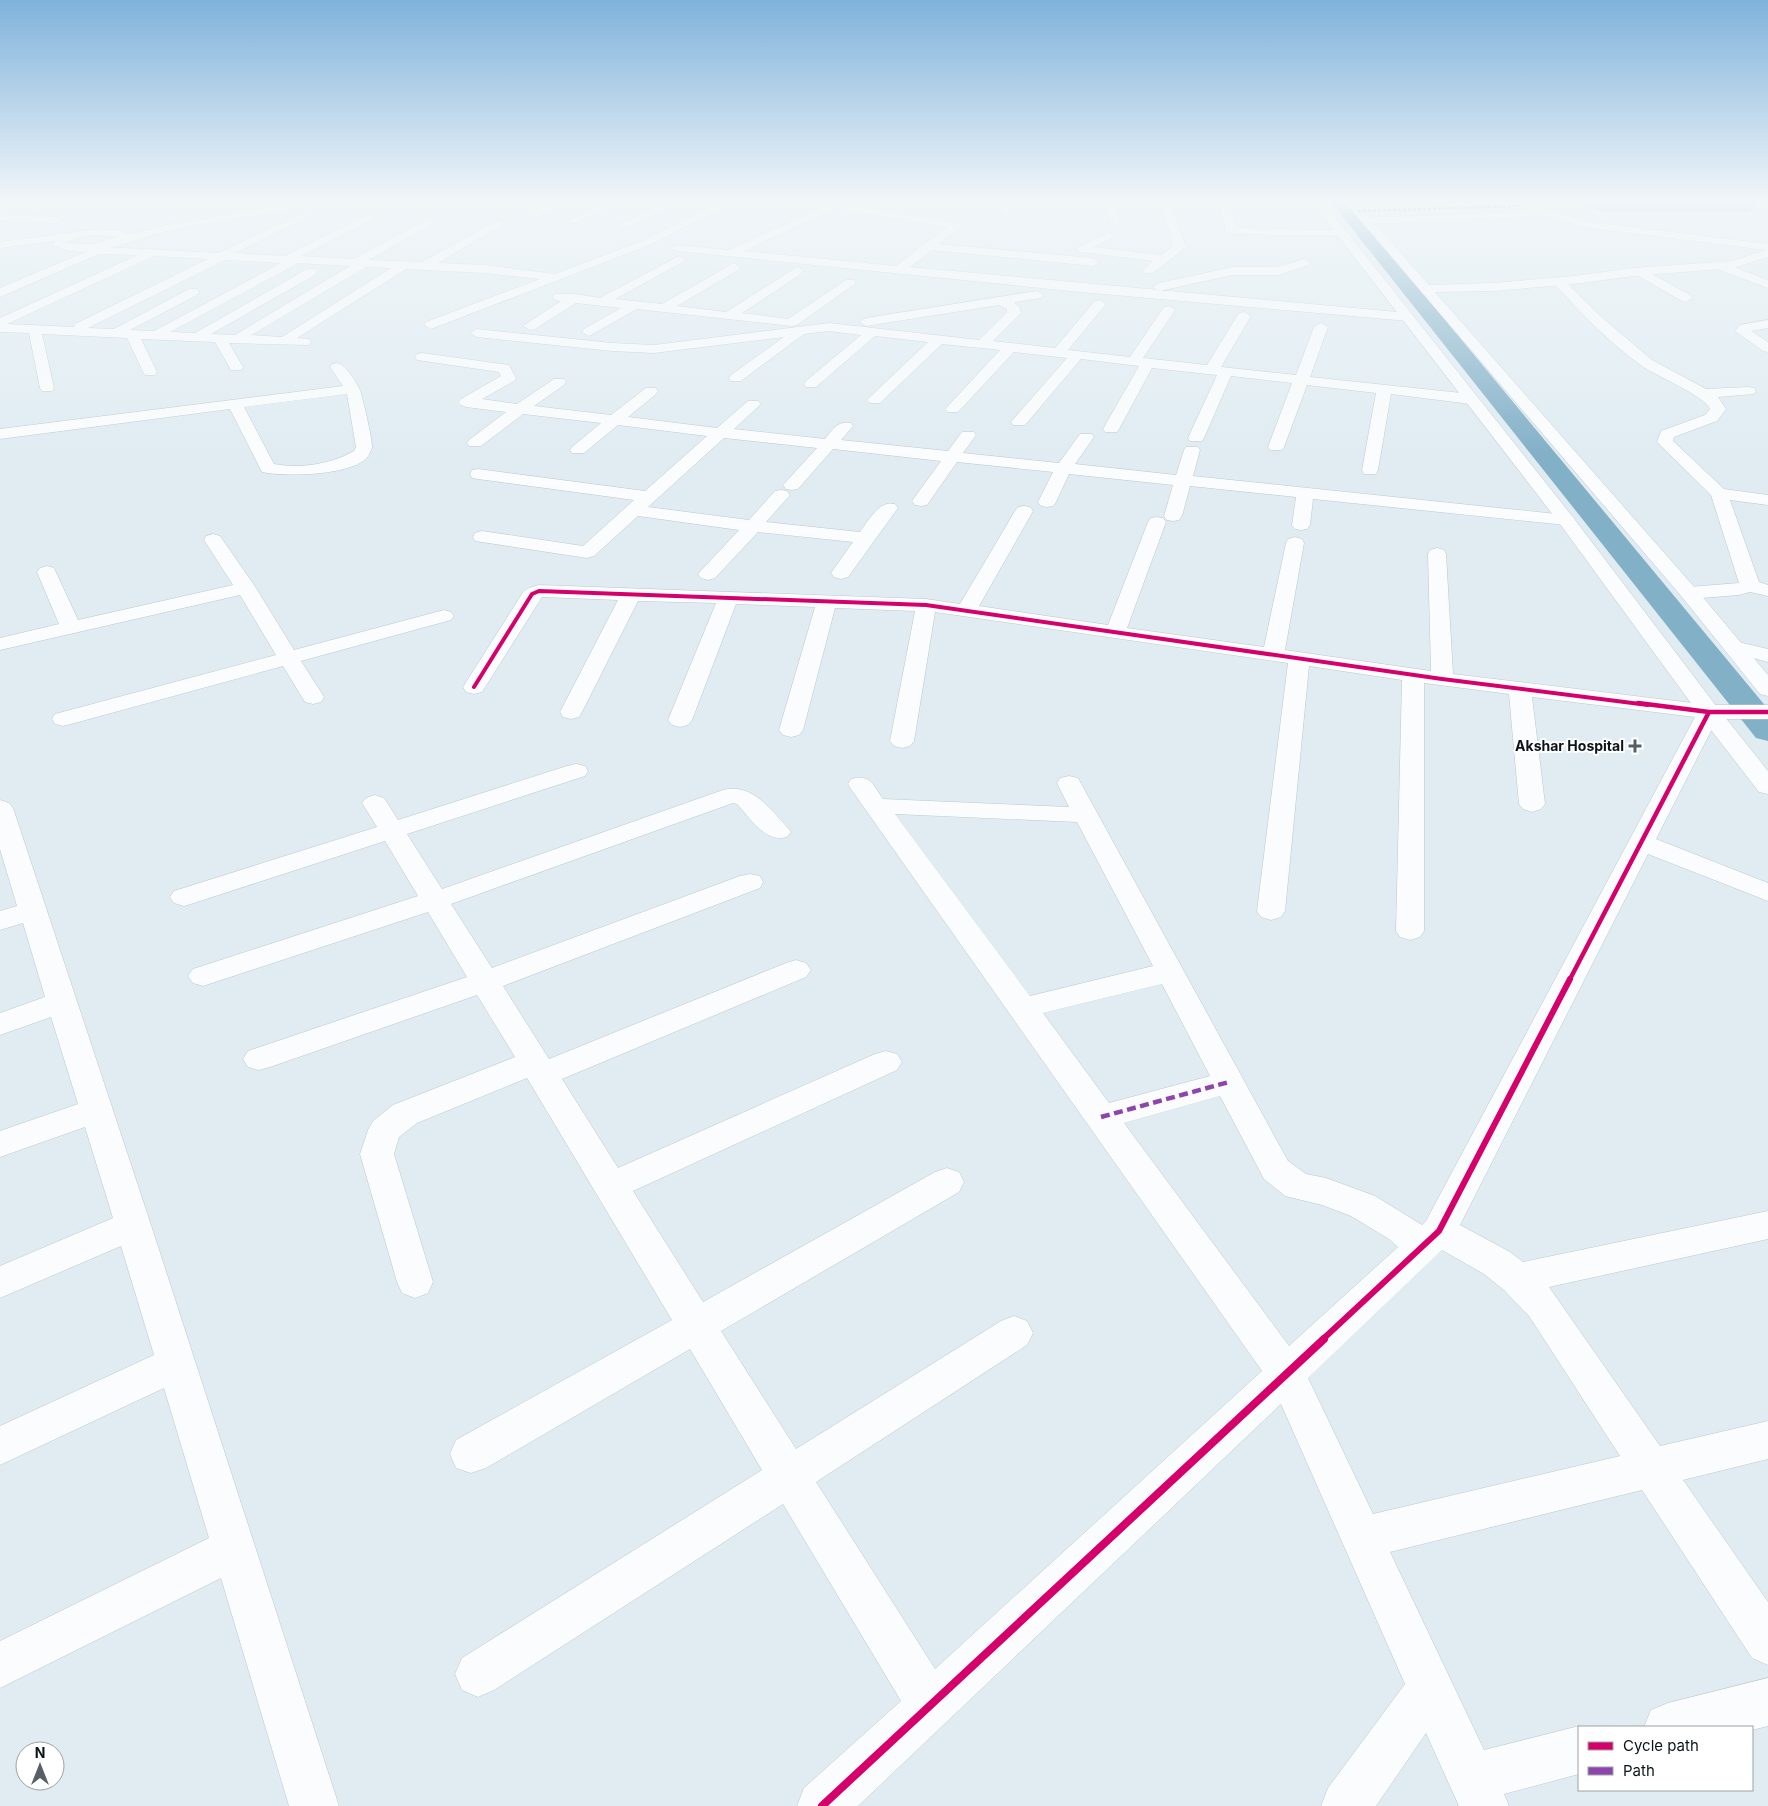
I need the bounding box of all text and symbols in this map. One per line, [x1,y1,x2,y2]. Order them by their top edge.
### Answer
place label: Akshar Hospital [1515,737,1624,754]
marker: Akshar Hospital [1628,739,1642,753]
legend [1578,1726,1753,1791]
text: Cycle path [1623,1736,1699,1755]
north arrow [15,1741,65,1791]
text: N [35,1744,45,1761]
text: Path [1623,1761,1655,1780]

